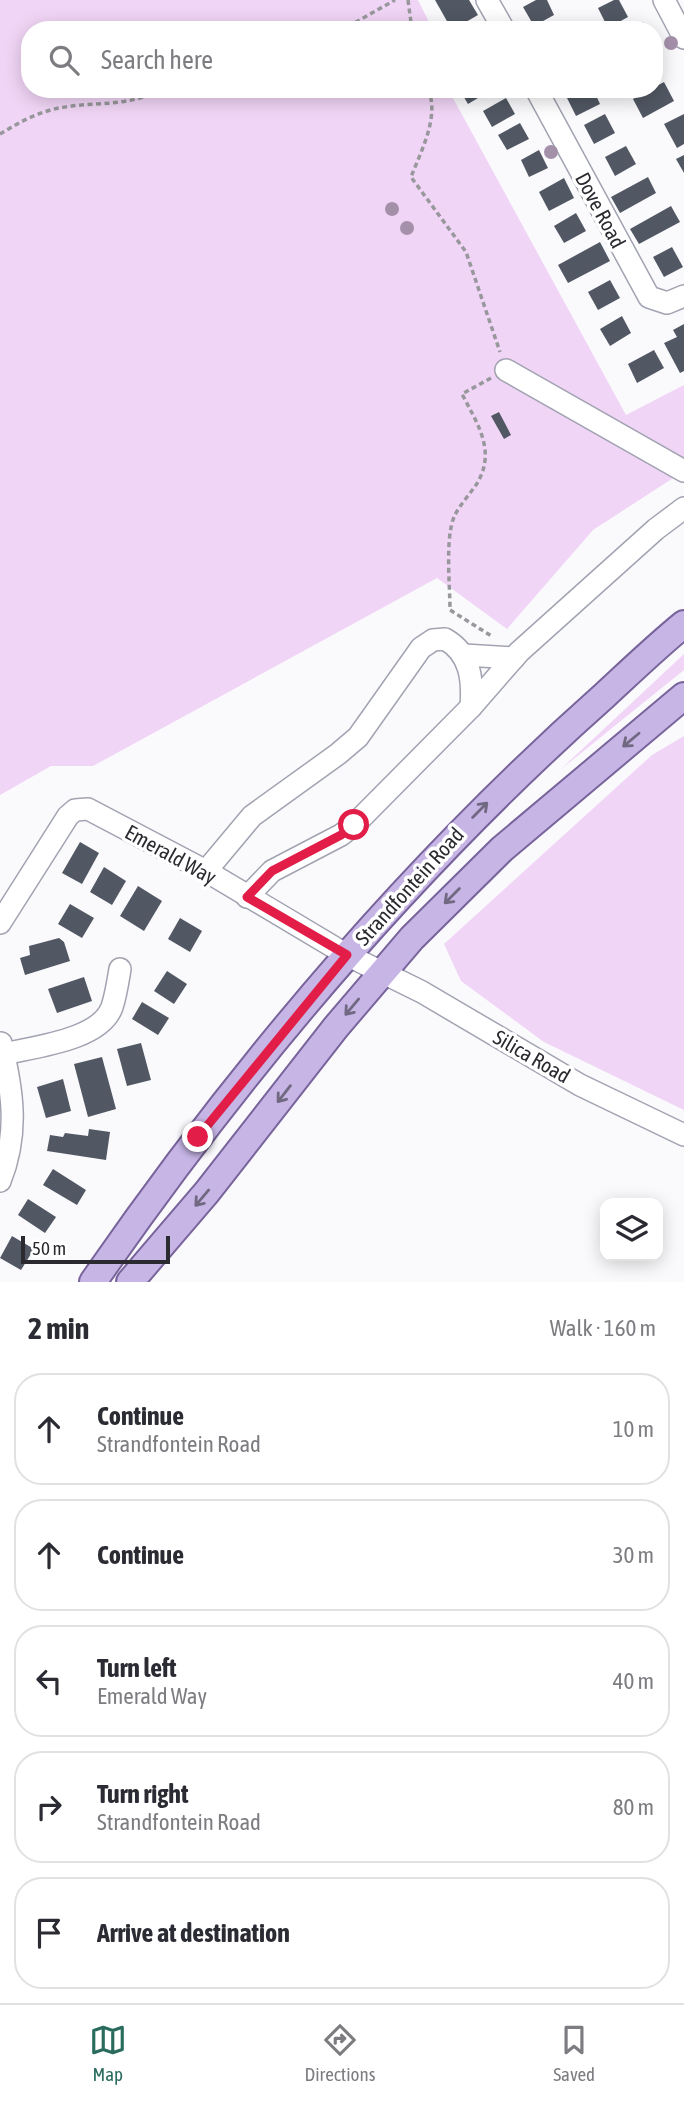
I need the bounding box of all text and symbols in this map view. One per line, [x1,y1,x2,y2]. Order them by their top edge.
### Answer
search box [21,21,663,98]
icon: search [45,41,83,79]
text: Search here [101,45,213,75]
street label: Dove Road [571,168,631,252]
one-way arrow [623,732,641,747]
one-way arrow [472,801,489,818]
route start [338,809,369,840]
street label: Emerald Way [121,819,221,889]
street label: Strandfontein Road [350,822,468,950]
one-way arrow [444,888,461,905]
one-way arrow [344,998,360,1016]
street label: Silica Road [489,1024,575,1088]
one-way arrow [276,1084,291,1103]
route end [182,1121,213,1152]
one-way arrow [194,1188,210,1206]
map controls [600,1198,663,1261]
button: layers [600,1198,663,1261]
scale bar [21,1233,170,1265]
text: 50 m [32,1237,66,1259]
text: 2 min [28,1311,89,1345]
text: Walk · 160 m [550,1315,656,1341]
text: Continue [97,1401,184,1431]
icon: ahead [30,1410,68,1448]
text: 10 m [613,1416,654,1442]
text: Strandfontein Road [97,1431,261,1457]
icon: ahead [30,1536,68,1574]
text: Continue [97,1540,184,1570]
text: 30 m [613,1542,654,1568]
text: Turn left [97,1653,177,1683]
icon: left [30,1662,68,1700]
text: 40 m [613,1668,654,1694]
text: Emerald Way [97,1683,207,1709]
text: Turn right [97,1779,188,1809]
icon: right [30,1788,68,1826]
text: 80 m [613,1794,654,1820]
text: Strandfontein Road [97,1809,261,1835]
icon: arrive [30,1914,68,1952]
text: Arrive at destination [97,1918,290,1948]
tab: Map [89,2021,127,2085]
tab: Directions [305,2021,375,2085]
tab: Saved [553,2021,595,2085]

